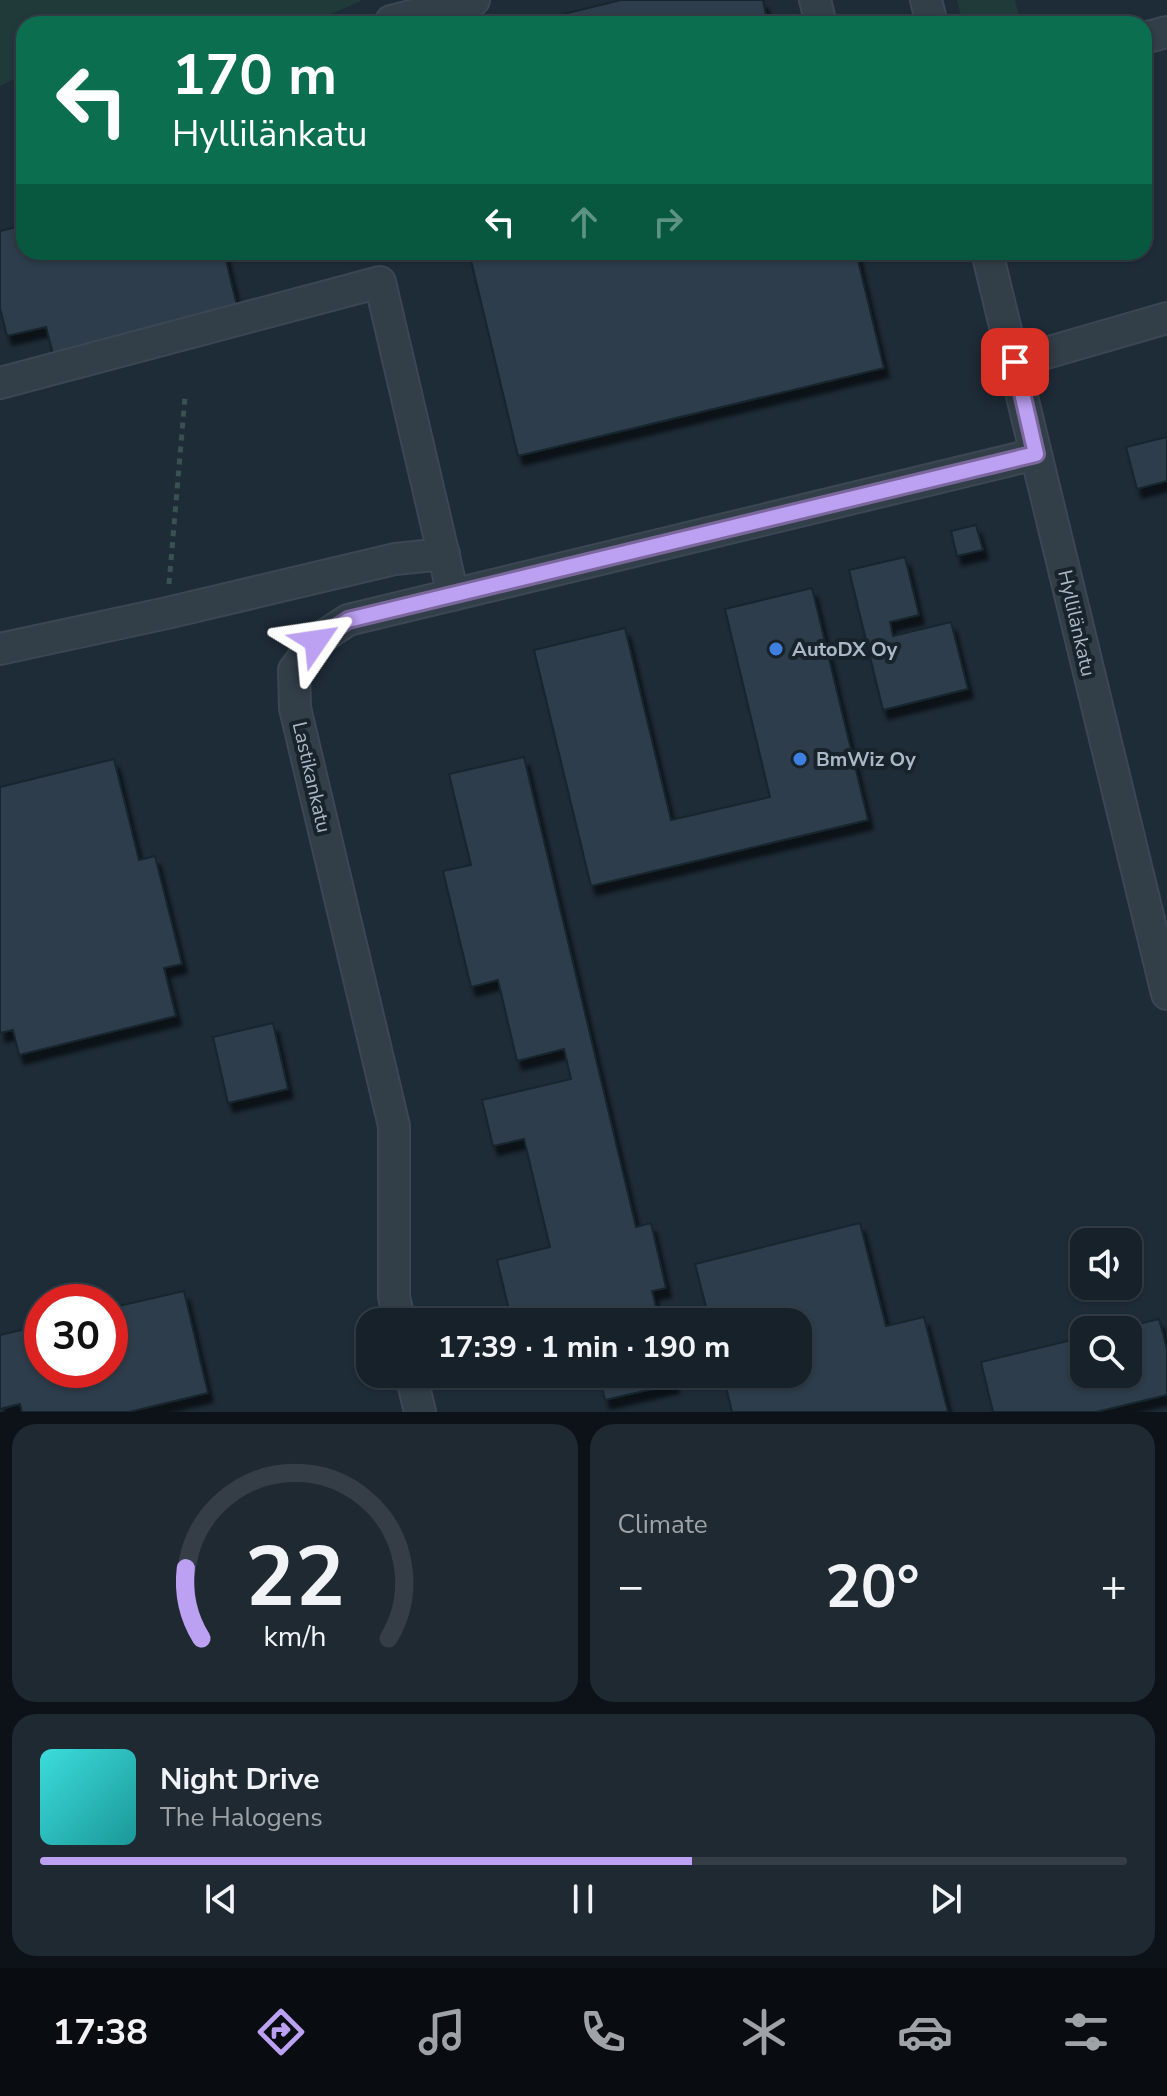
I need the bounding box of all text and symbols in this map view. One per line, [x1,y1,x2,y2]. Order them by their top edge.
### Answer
text: 170 m [172,37,337,114]
icon: left [40,48,144,152]
text: Hyllilänkatu [172,110,367,159]
icon: left [478,200,522,244]
icon: ahead [562,200,606,244]
icon: right [646,200,690,244]
pin [981,328,1049,396]
icon: arrive [993,340,1037,384]
street label: Hyllilänkatu [1051,567,1102,679]
position arrow [274,599,358,683]
place label: AutoDX Oy [792,636,898,663]
marker: AutoDX Oy [767,640,785,658]
street label: Lastikankatu [286,719,337,835]
place label: BmWiz Oy [816,746,916,773]
marker: BmWiz Oy [791,750,809,768]
map controls [1070,1228,1142,1388]
button: sound [1070,1228,1142,1300]
speed limit sign: 30 [24,1284,128,1388]
button: search [1070,1316,1142,1388]
text: 17:39 · 1 min · 190 m [438,1327,730,1368]
text: Climate [618,1507,708,1542]
text: 22 [245,1521,345,1634]
text: 20° [825,1546,920,1628]
text: − [618,1557,644,1617]
text: + [1101,1557,1127,1617]
text: km/h [263,1617,326,1656]
text: Night Drive [160,1759,319,1800]
text: The Halogens [160,1800,323,1835]
icon: previous [199,1877,243,1921]
icon: pause [561,1877,605,1921]
icon: next [924,1877,968,1921]
icon: directions [253,2004,309,2060]
icon: music [414,2004,470,2060]
icon: phone [575,2004,631,2060]
icon: climate [736,2004,792,2060]
icon: car [897,2004,953,2060]
icon: filters [1058,2004,1114,2060]
text: 17:38 [53,2008,148,2057]

